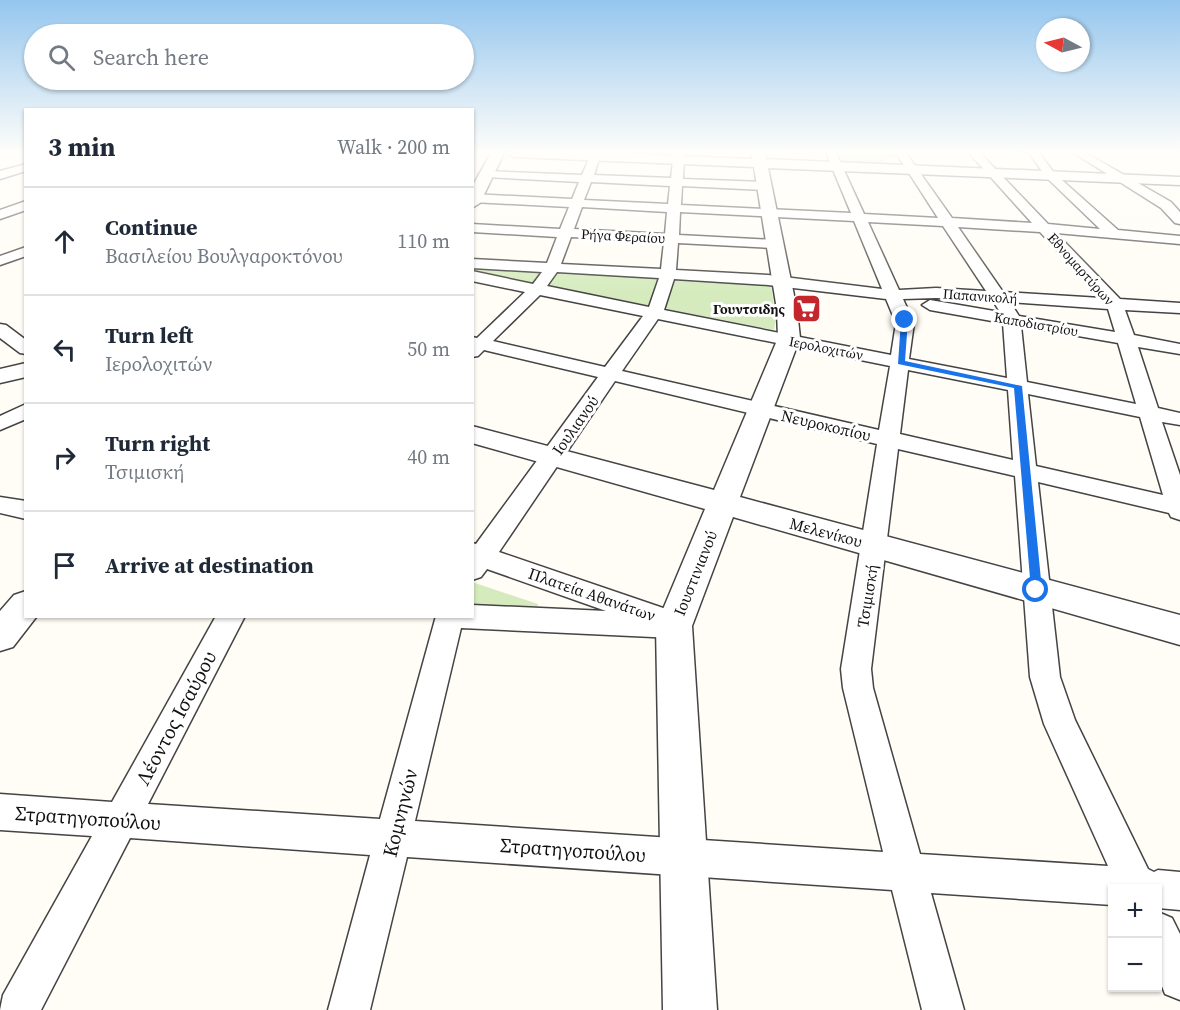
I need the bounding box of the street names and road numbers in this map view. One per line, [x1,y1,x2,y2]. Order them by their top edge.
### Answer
street label: Ρήγα Φεραίου [580,224,666,248]
street label: Εθνομαρτύρων [1043,228,1119,310]
street label: Παπανικολή [942,283,1018,309]
street label: Καποδιστρίου [992,307,1080,341]
street label: Ιερολοχιτών [787,331,865,365]
street label: Ιουλιανού [547,391,603,459]
street label: Νευροκοπίου [779,404,873,446]
street label: Μελενίκου [787,512,865,552]
street label: Ιουστινιανού [668,527,722,619]
street label: Πλατεία Αθανάτων [526,562,659,626]
street label: Τσιμισκή [851,563,883,629]
street label: Λέοντος Ισαύρου [129,646,223,790]
street label: Κομνηνών [376,766,425,860]
street label: Στρατηγοπούλου [14,799,162,837]
street label: Στρατηγοπούλου [499,831,647,869]

